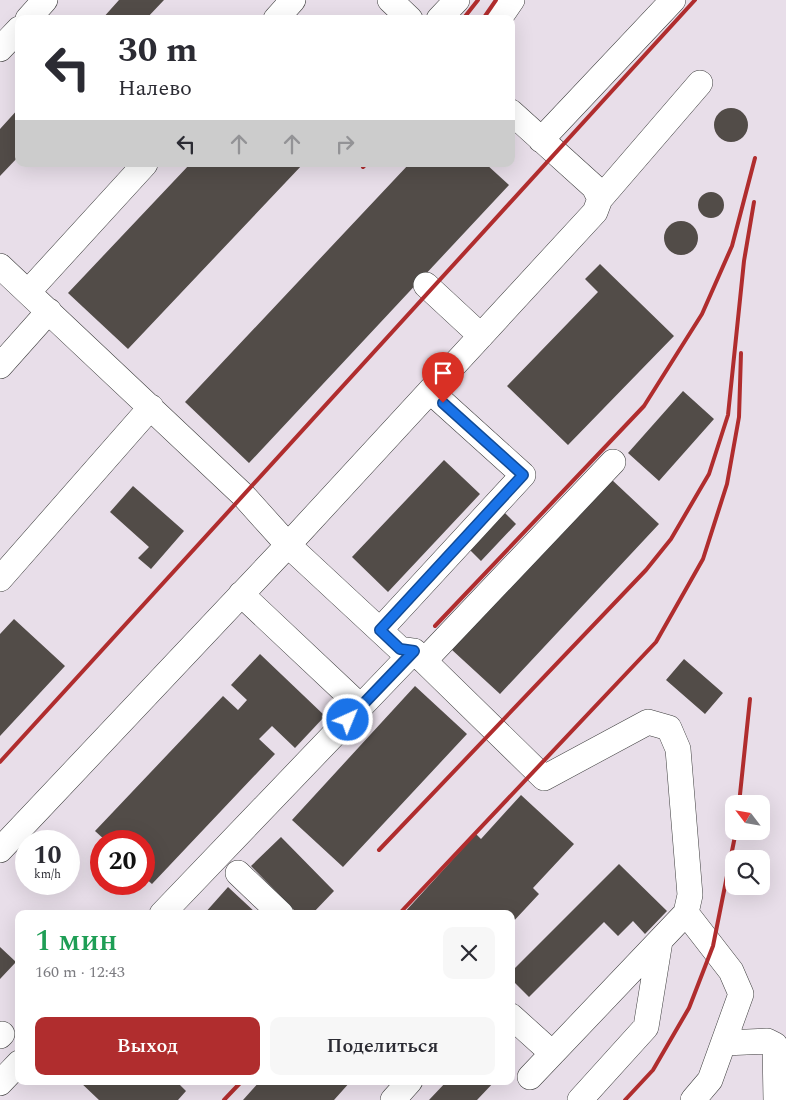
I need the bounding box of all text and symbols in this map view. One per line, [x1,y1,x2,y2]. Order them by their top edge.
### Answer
text: 30 m [118,24,198,77]
icon: left [35,35,100,100]
text: Налево [118,72,192,105]
icon: left [172,130,200,158]
icon: ahead [225,130,253,158]
icon: ahead [278,130,306,158]
icon: right [331,130,359,158]
pin [422,352,464,403]
icon: arrive [429,359,457,387]
position arrow [321,693,373,745]
north arrow [725,795,770,840]
map controls [725,795,770,895]
speed limit sign: 20 [90,830,155,895]
text: 10 [33,837,62,875]
button: search [725,850,770,895]
text: km/h [34,865,61,884]
text: 1 мин [35,918,117,964]
button: close [443,927,495,979]
text: 160 m · 12:43 [35,960,125,984]
button: Выход [35,1017,260,1075]
button: Поделиться [270,1017,495,1075]

